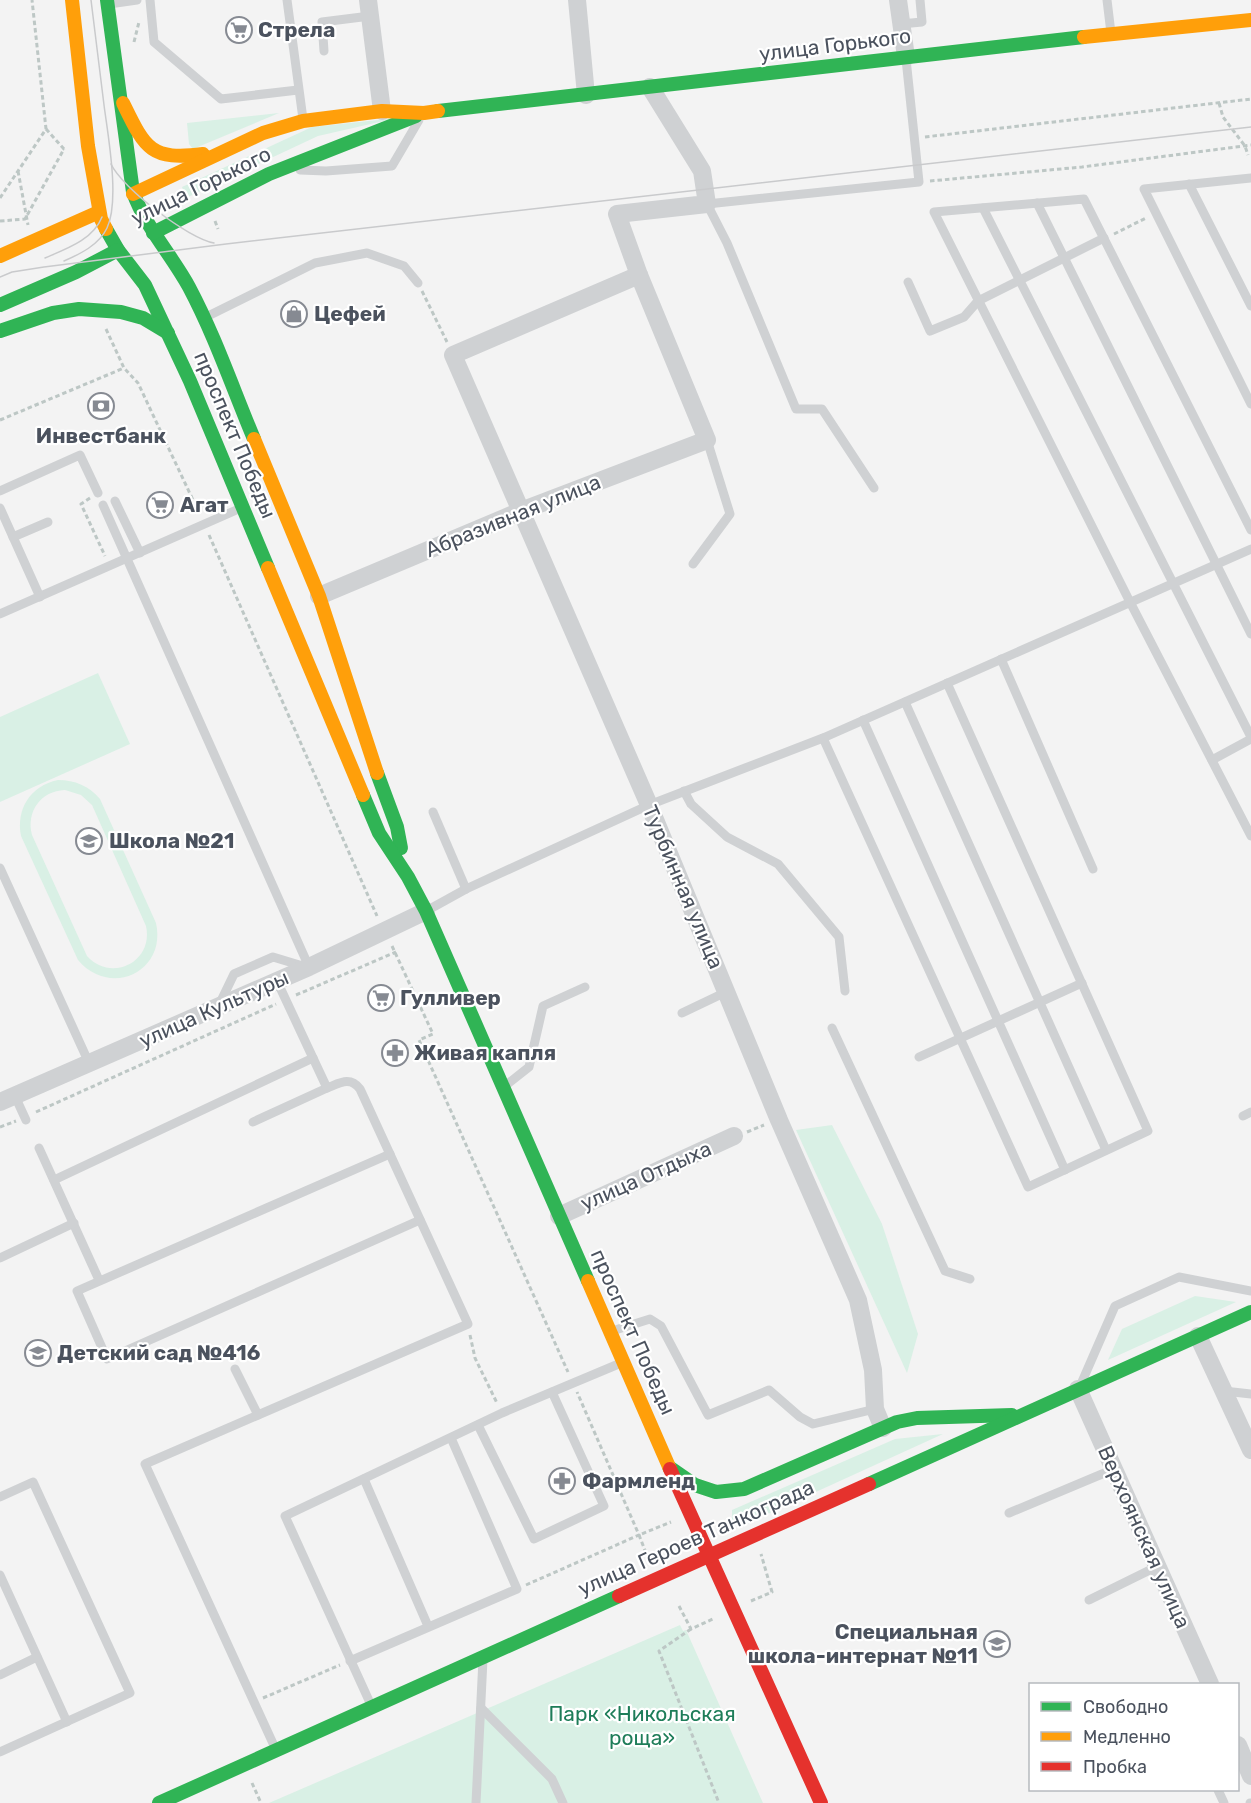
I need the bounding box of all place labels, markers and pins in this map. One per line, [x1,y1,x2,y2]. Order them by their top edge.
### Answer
supermarket icon: Стрела [224,15,254,45]
place label: Стрела [258,17,335,42]
shop icon: Цефей [279,299,309,329]
place label: Цефей [314,301,386,326]
bank icon: Инвестбанк [86,391,116,421]
place label: Инвестбанк [36,423,166,448]
supermarket icon: Агат [145,490,175,520]
place label: Агат [180,492,229,517]
school or university icon: Школа №21 [74,826,104,856]
place label: Школа №21 [109,828,234,853]
supermarket icon: Гулливер [366,983,396,1013]
place label: Гулливер [400,985,501,1010]
pharmacy icon: Живая капля [380,1038,410,1068]
place label: Живая капля [414,1040,556,1065]
school or university icon: Детский сад №416 [23,1338,53,1368]
place label: Детский сад №416 [57,1340,261,1365]
pharmacy icon: Фармленд [547,1466,577,1496]
place label: Фармленд [582,1468,695,1493]
place label: Специальная школа-интернат №11 [748,1619,978,1668]
school or university icon: Специальная школа-интернат №11 [982,1629,1012,1659]

